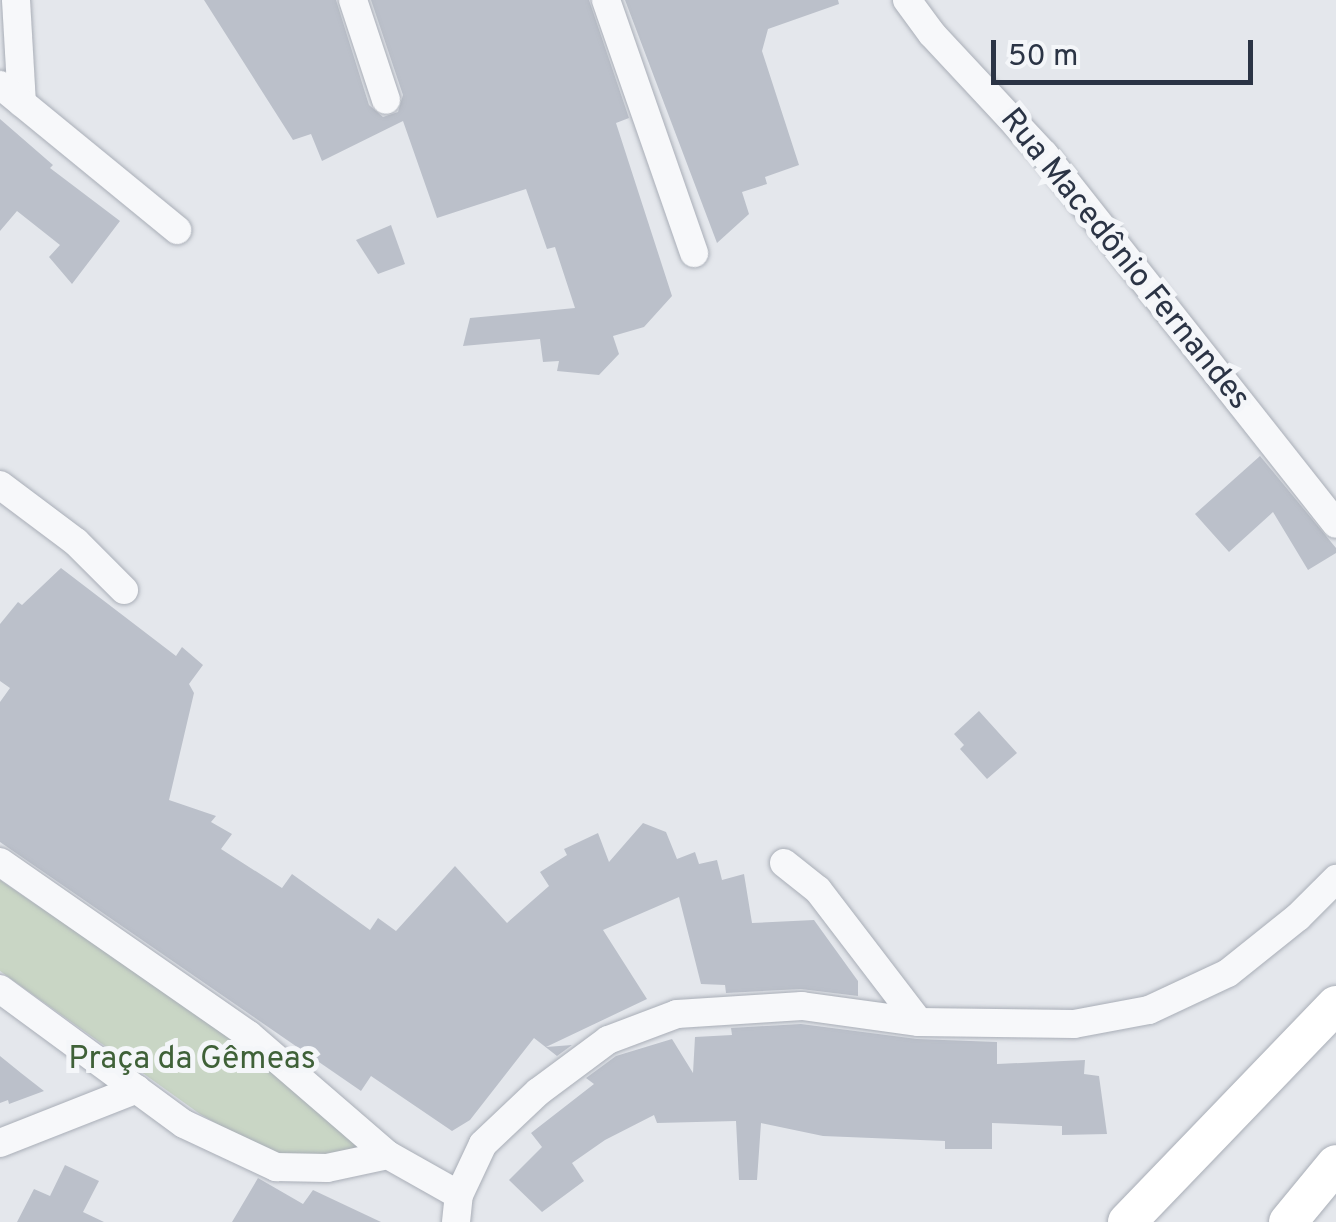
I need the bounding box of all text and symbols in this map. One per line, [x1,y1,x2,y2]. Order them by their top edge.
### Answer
scale bar [996,20,1258,82]
text: 50 m [1008,39,1078,76]
street label: Rua Macedônio Fernandes [991,102,1257,418]
park label: Praça da Gêmeas [68,1041,316,1079]

